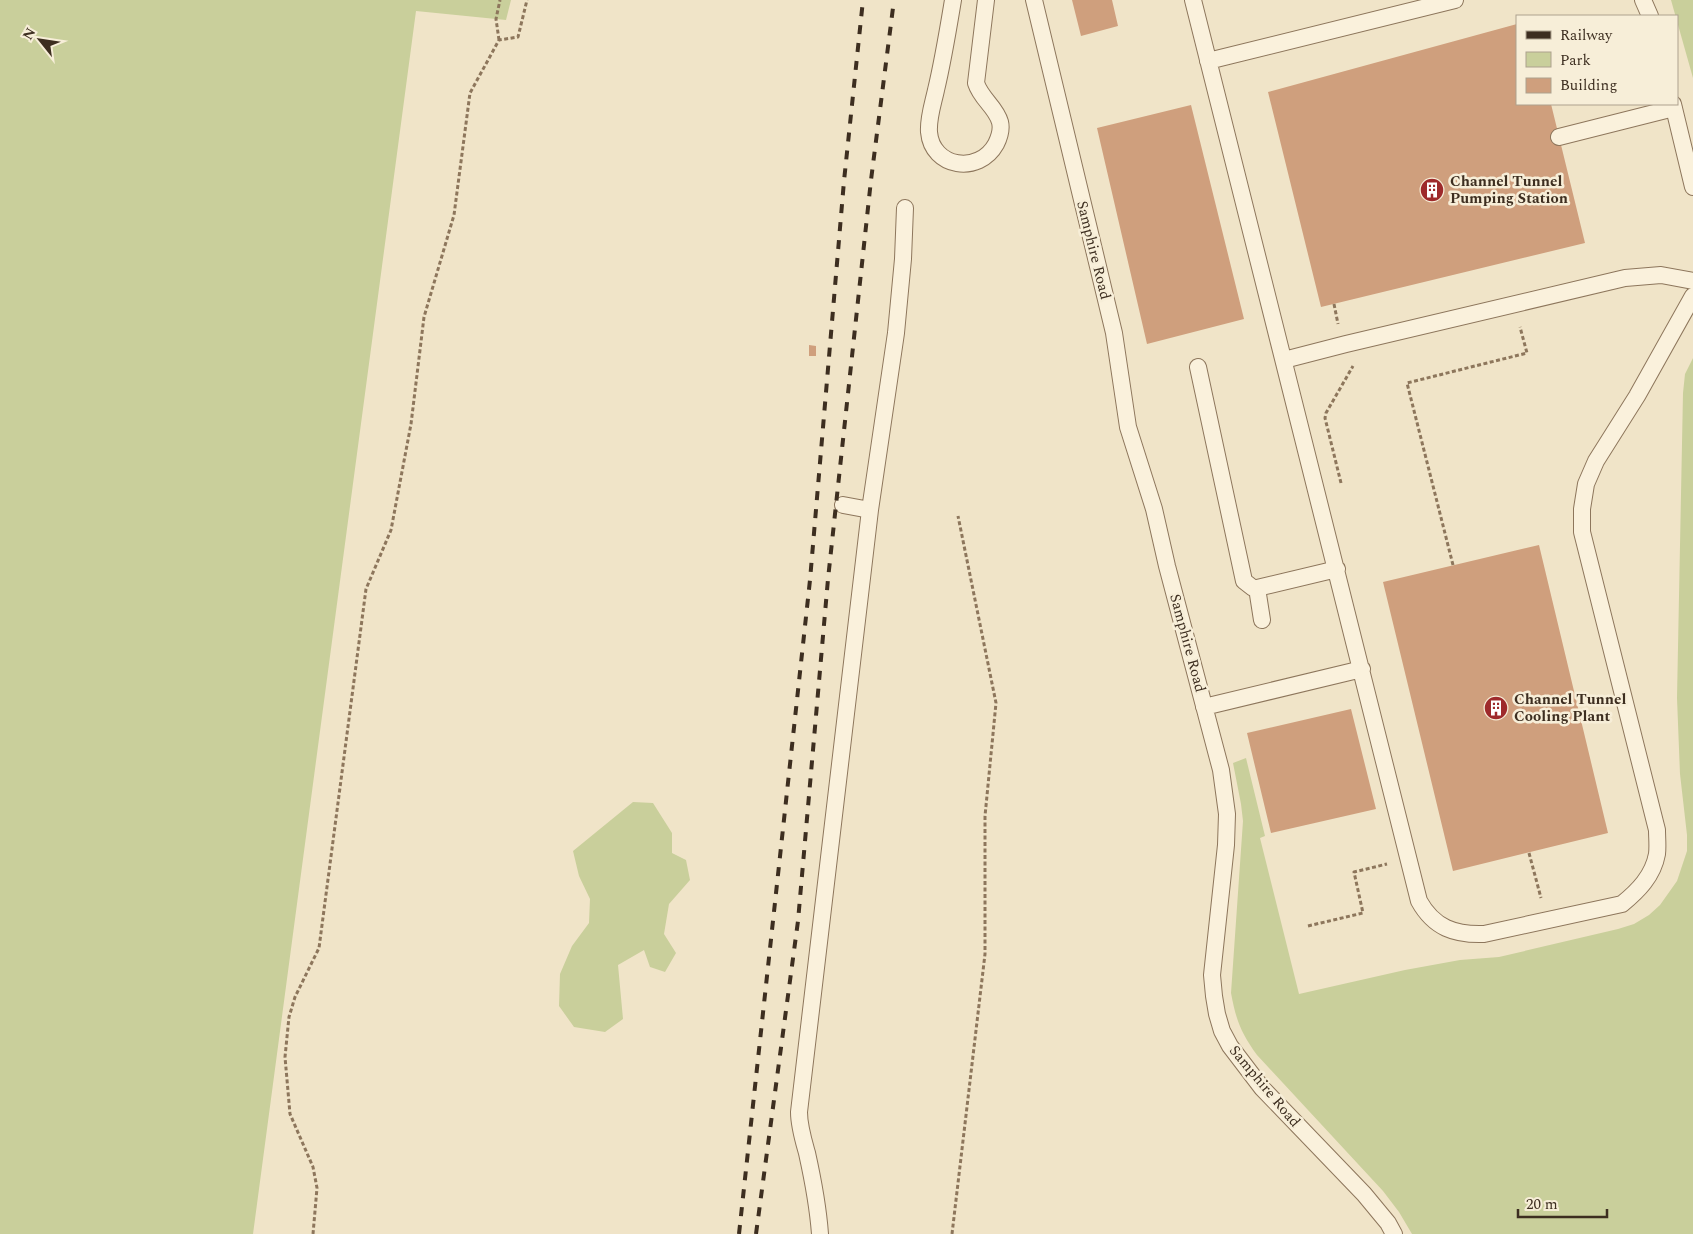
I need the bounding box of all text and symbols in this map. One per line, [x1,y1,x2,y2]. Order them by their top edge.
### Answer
north arrow [15,15,65,65]
legend [1516,15,1678,105]
text: N [17,24,41,44]
text: Railway [1560,24,1613,47]
text: Park [1560,49,1591,72]
text: Building [1560,74,1617,97]
place label: Channel Tunnel Pumping Station [1450,170,1568,210]
building icon: Channel Tunnel Pumping Station [1419,177,1445,203]
street label: Samphire Road [1070,198,1117,302]
street label: Samphire Road [1163,591,1212,695]
place label: Channel Tunnel Cooling Plant [1514,688,1627,728]
building icon: Channel Tunnel Cooling Plant [1483,695,1509,721]
street label: Samphire Road [1223,1040,1306,1132]
scale bar [1518,1186,1607,1218]
text: 20 m [1526,1193,1558,1216]

